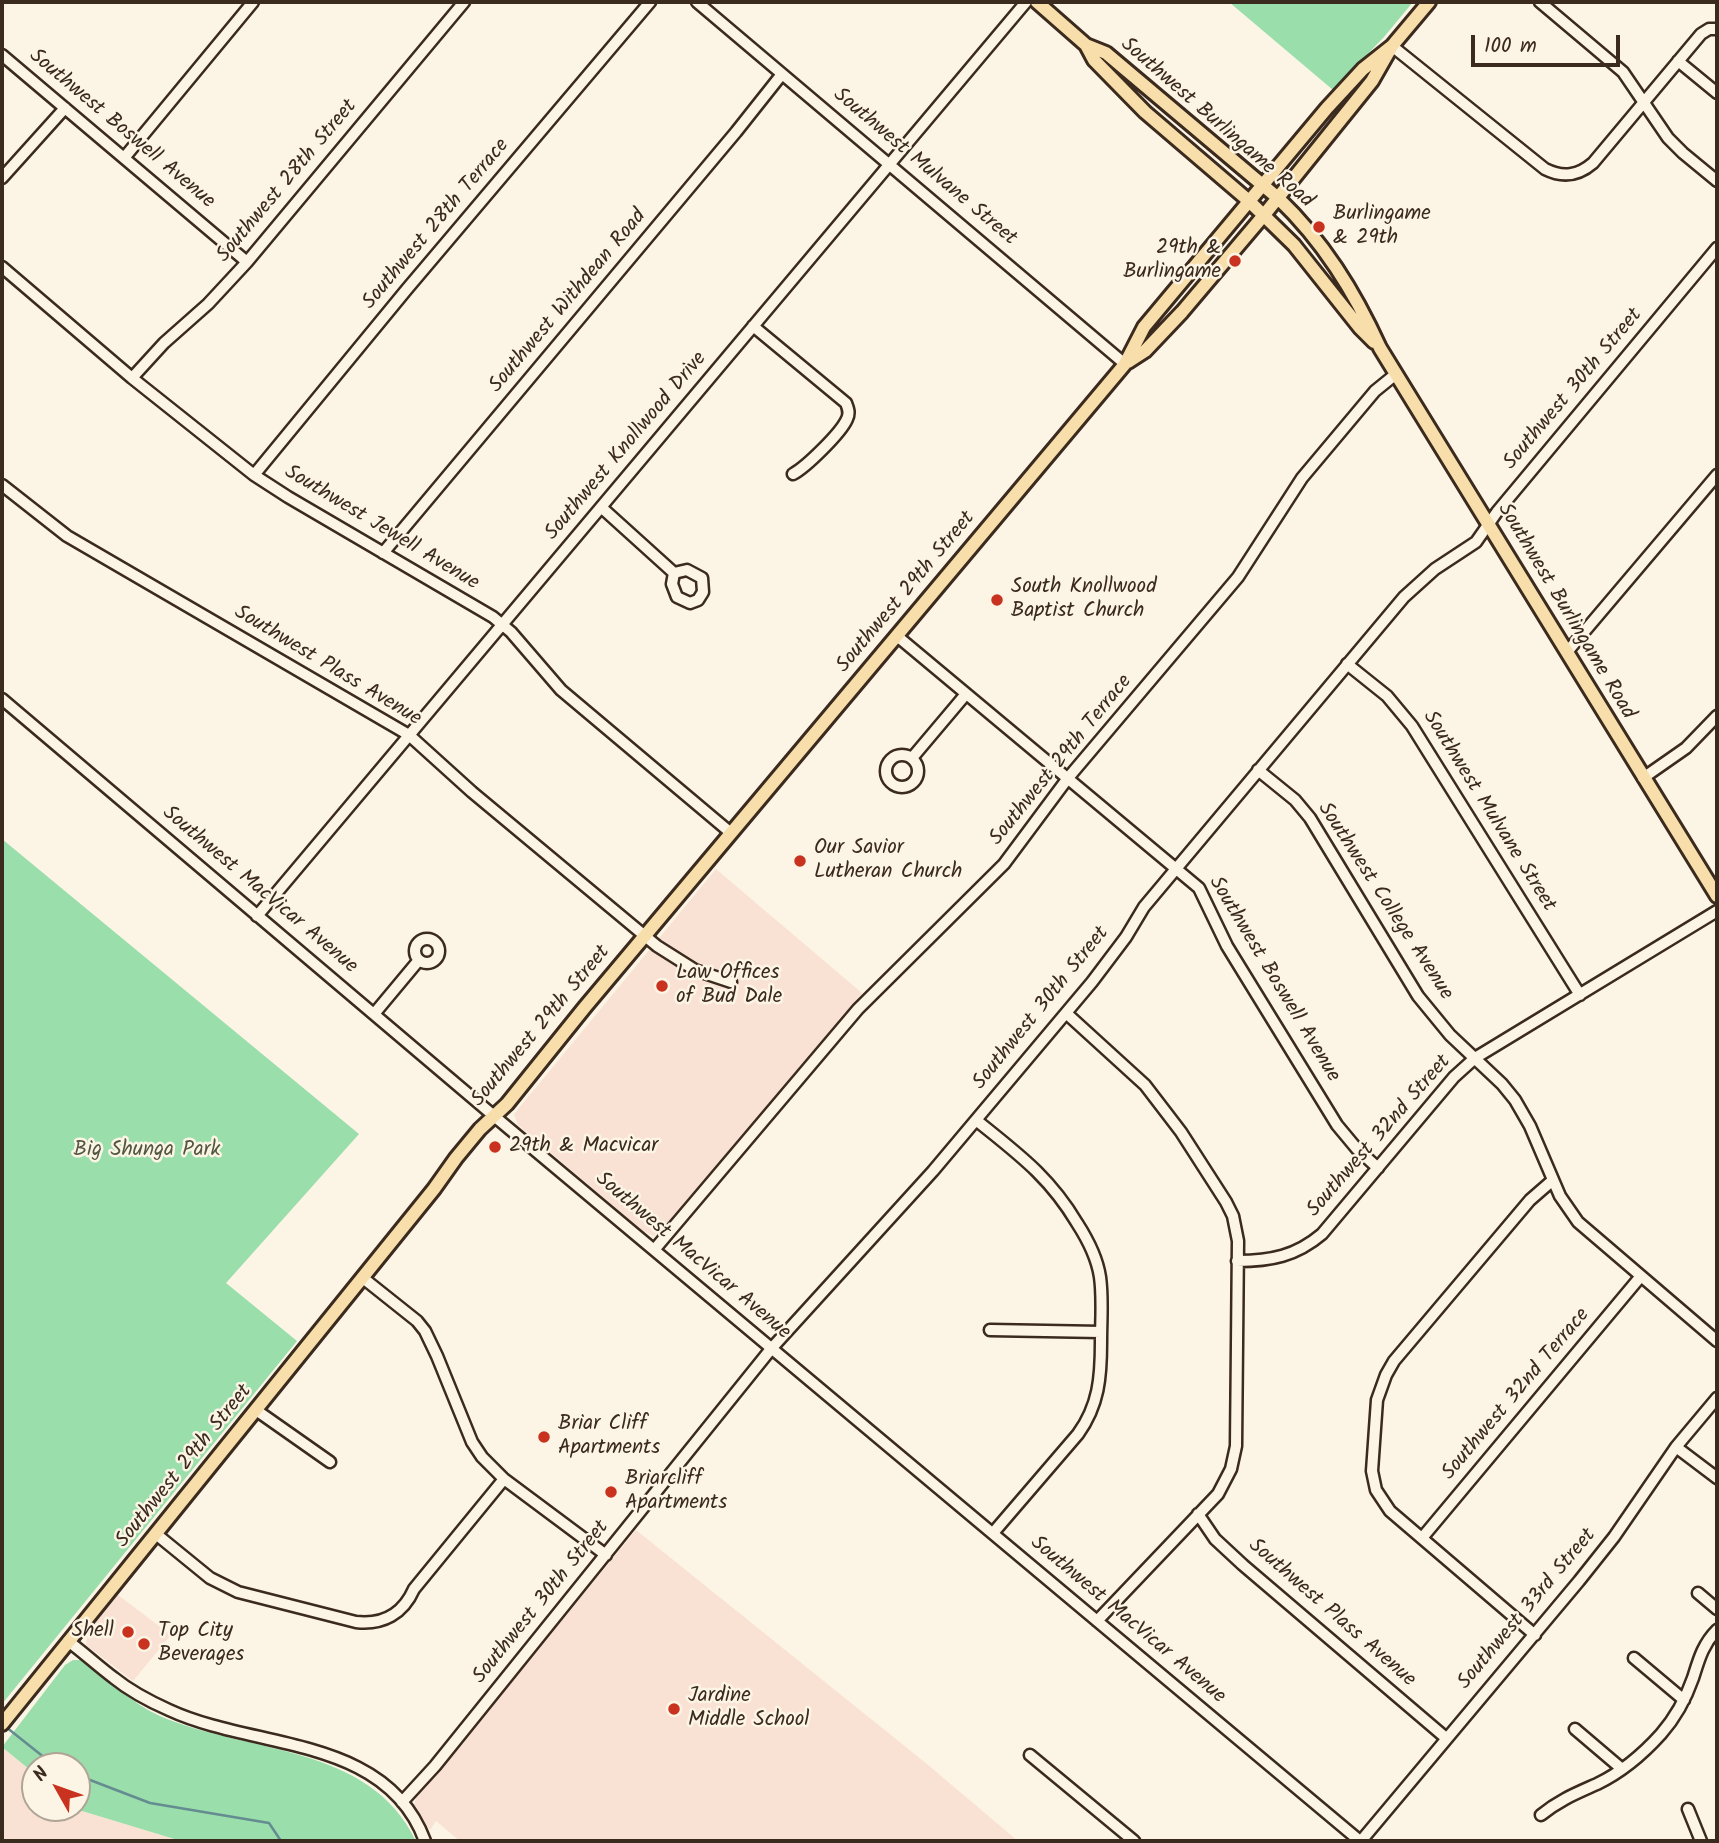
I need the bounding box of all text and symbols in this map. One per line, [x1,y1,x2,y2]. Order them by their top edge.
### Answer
scale bar [1474,21,1623,65]
text: 100 m [1484,30,1537,63]
street label: Southwest Burlingame Road [1114,33,1318,215]
street label: Southwest Boswell Avenue [23,45,219,215]
street label: Southwest Mulvane Street [827,84,1021,252]
street label: Southwest 28th Street [212,95,364,269]
street label: Southwest 28th Terrace [358,135,516,315]
place label: Burlingame & 29th [1333,202,1431,252]
street label: Southwest Withdean Road [485,205,653,399]
marker: Burlingame & 29th [1311,219,1327,235]
place label: 29th & Burlingame [1123,236,1221,286]
marker: 29th & Burlingame [1227,253,1243,269]
street label: Southwest 30th Street [1499,304,1649,476]
street label: Southwest Knollwood Drive [541,348,713,546]
street label: Southwest Jewell Avenue [279,461,483,597]
street label: Southwest Burlingame Road [1490,499,1640,725]
street label: Southwest 29th Street [832,507,982,679]
place label: South Knollwood Baptist Church [1011,575,1157,625]
marker: South Knollwood Baptist Church [989,592,1005,608]
street label: Southwest Plass Avenue [229,601,425,733]
street label: Southwest 29th Terrace [985,670,1139,852]
street label: Southwest Mulvane Street [1416,707,1560,917]
street label: Southwest College Avenue [1311,798,1457,1006]
street label: Southwest MacVicar Avenue [156,802,362,980]
place label: Our Savior Lutheran Church [814,836,962,886]
marker: Our Savior Lutheran Church [792,853,808,869]
street label: Southwest Boswell Avenue [1202,873,1344,1087]
street label: Southwest 30th Street [968,922,1116,1096]
street label: Southwest 29th Street [467,941,617,1113]
place label: Law Offices of Bud Dale [676,961,782,1011]
marker: Law Offices of Bud Dale [654,978,670,994]
street label: Southwest 32nd Street [1303,1051,1457,1223]
place label: 29th & Macvicar [509,1134,658,1160]
park label: Big Shunga Park [74,1138,220,1164]
marker: 29th & Macvicar [487,1139,503,1155]
street label: Southwest MacVicar Avenue [589,1168,795,1346]
street label: Southwest 32nd Terrace [1438,1304,1596,1486]
street label: Southwest 29th Street [111,1380,259,1554]
place label: Briar Cliff Apartments [558,1412,660,1462]
marker: Briar Cliff Apartments [536,1429,552,1445]
place label: Briarcliff Apartments [625,1467,727,1517]
marker: Briarcliff Apartments [603,1484,619,1500]
street label: Southwest 30th Street [468,1516,616,1690]
street label: Southwest 33rd Street [1453,1524,1603,1696]
street label: Southwest MacVicar Avenue [1024,1532,1230,1710]
street label: Southwest Plass Avenue [1242,1534,1420,1694]
place label: Shell [72,1619,114,1645]
place label: Top City Beverages [158,1619,244,1669]
marker: Shell [120,1624,136,1640]
marker: Top City Beverages [136,1636,152,1652]
place label: Jardine Middle School [688,1684,809,1734]
marker: Jardine Middle School [666,1701,682,1717]
north arrow [21,1752,91,1822]
text: N [26,1761,57,1789]

